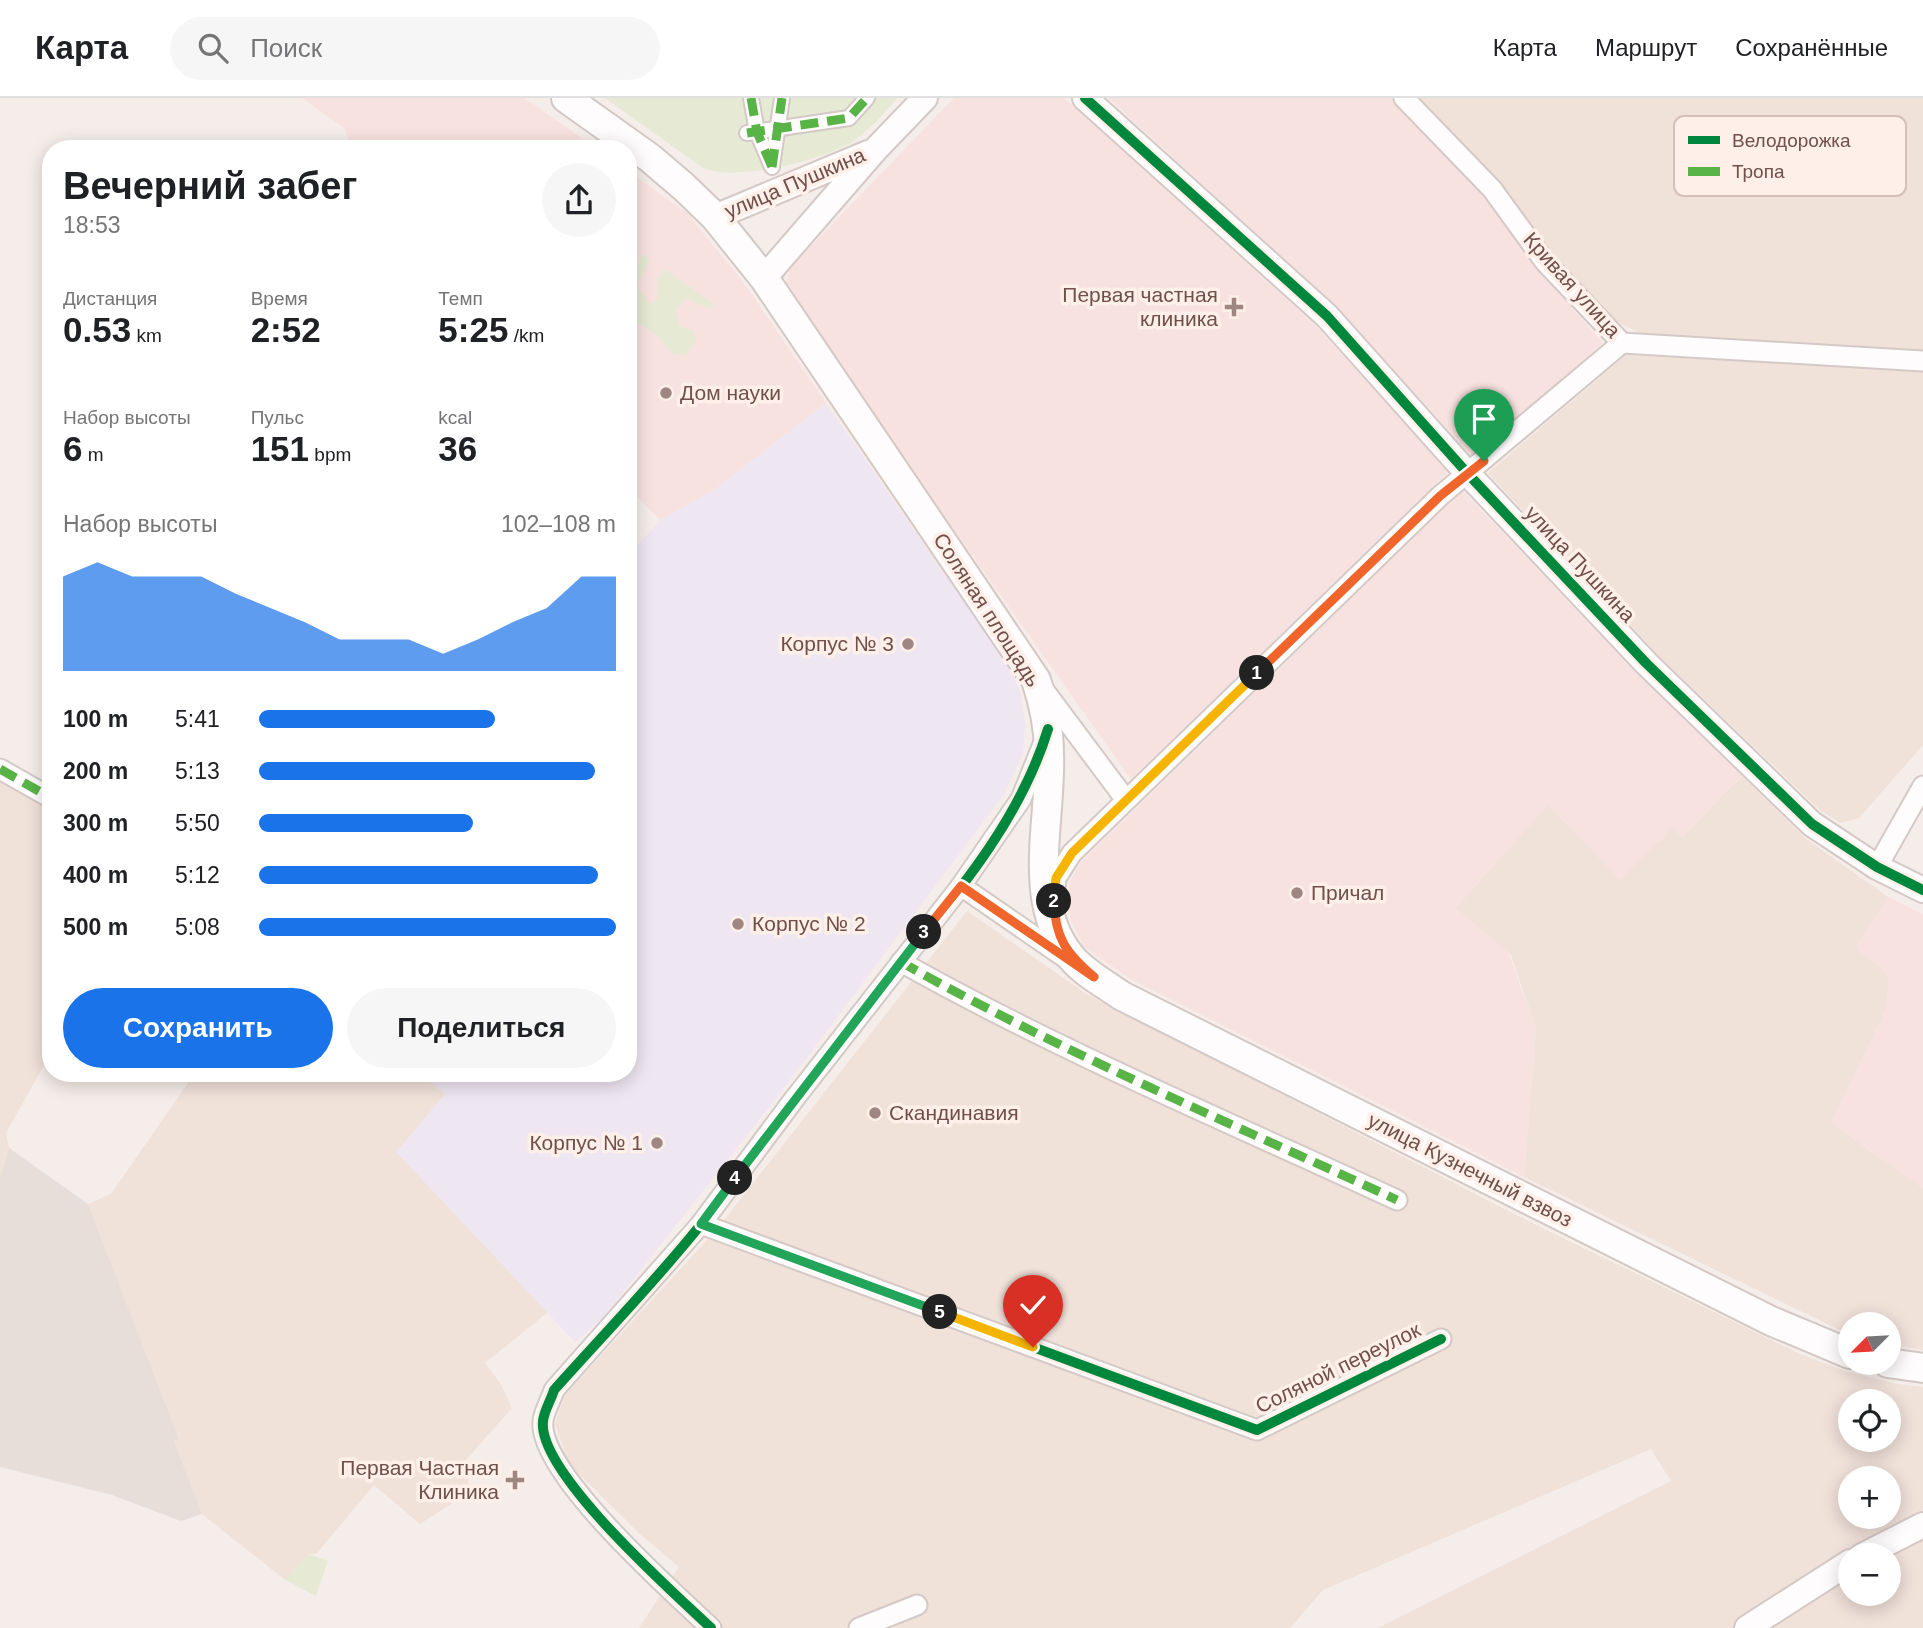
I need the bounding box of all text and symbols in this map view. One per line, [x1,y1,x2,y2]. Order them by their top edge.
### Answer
search box [170,17,660,80]
text: Карта [35,29,128,66]
icon: search [194,29,232,67]
text: Поиск [250,33,322,63]
text: Карта [1493,34,1557,61]
text: Маршрут [1595,34,1697,61]
text: Сохранённые [1735,34,1888,61]
legend [1674,116,1906,196]
text: Велодорожка [1732,130,1851,151]
street label: улица Пушкина [721,142,869,222]
text: Тропа [1732,161,1785,182]
button: share [542,163,616,237]
text: Вечерний забег [63,165,357,207]
text: 18:53 [63,212,121,238]
street label: Кривая улица [1519,227,1626,342]
place label: Первая частная клиника [1062,283,1218,330]
text: Дистанция [63,288,157,309]
text: Время [251,288,308,309]
text: Темп [438,288,483,309]
marker: Первая частная клиника [1224,297,1244,317]
text: 0.53 [63,310,131,349]
text: 2:52 [251,310,321,349]
text: 5:25 [438,310,508,349]
text: km [131,325,162,346]
text: /km [508,325,544,346]
place label: Дом науки [680,381,781,404]
marker: Дом науки [658,385,674,401]
pin [1454,389,1514,461]
icon: arrive [1465,400,1503,438]
text: Набор высоты [63,407,191,428]
text: Пульс [251,407,304,428]
text: kcal [438,407,472,428]
text: 6 [63,429,82,468]
text: 151 [251,429,309,468]
text: 36 [438,429,477,468]
text: m [82,444,104,465]
text: bpm [309,444,351,465]
street label: улица Пушкина [1521,501,1640,627]
text: Набор высоты [63,511,217,537]
text: 102–108 m [501,511,616,537]
street label: Соляная площадь [929,529,1046,691]
place label: Корпус № 3 [780,632,894,655]
marker: Корпус № 3 [900,636,916,652]
pin: 1 [1240,656,1274,690]
text: 1 [1251,662,1262,683]
text: 100 m [63,706,128,732]
text: 5:41 [175,706,220,732]
text: 200 m [63,758,128,784]
text: 5:13 [175,758,220,784]
text: 300 m [63,810,128,836]
text: 5:50 [175,810,220,836]
text: 400 m [63,862,128,888]
text: 5:12 [175,862,220,888]
place label: Причал [1311,881,1384,904]
pin: 2 [1036,884,1072,918]
marker: Причал [1289,885,1305,901]
text: 2 [1048,890,1059,911]
place label: Корпус № 2 [752,912,866,935]
text: 500 m [63,914,128,940]
text: 5:08 [175,914,220,940]
pin: 3 [906,914,942,950]
marker: Корпус № 2 [730,916,746,932]
text: 3 [918,921,929,942]
button: Сохранить [63,988,333,1068]
button: Поделиться [347,988,616,1068]
place label: Скандинавия [889,1101,1019,1124]
marker: Скандинавия [867,1105,883,1121]
street label: улица Кузнечный взвоз [1364,1108,1576,1231]
place label: Корпус № 1 [529,1131,643,1154]
marker: Корпус № 1 [649,1135,665,1151]
pin: 4 [718,1160,752,1196]
text: 4 [729,1167,740,1188]
pin [1003,1275,1063,1347]
icon: check [1014,1286,1052,1324]
pin: 5 [922,1294,958,1330]
text: 5 [934,1301,945,1322]
north arrow [1838,1312,1900,1376]
map controls [1838,1312,1901,1606]
street label: Соляной переулок [1252,1317,1425,1417]
button: locate [1838,1389,1901,1452]
place label: Первая Частная Клиника [340,1456,499,1503]
button: + [1838,1466,1901,1529]
marker: Первая Частная Клиника [505,1470,525,1490]
button: − [1838,1543,1901,1606]

